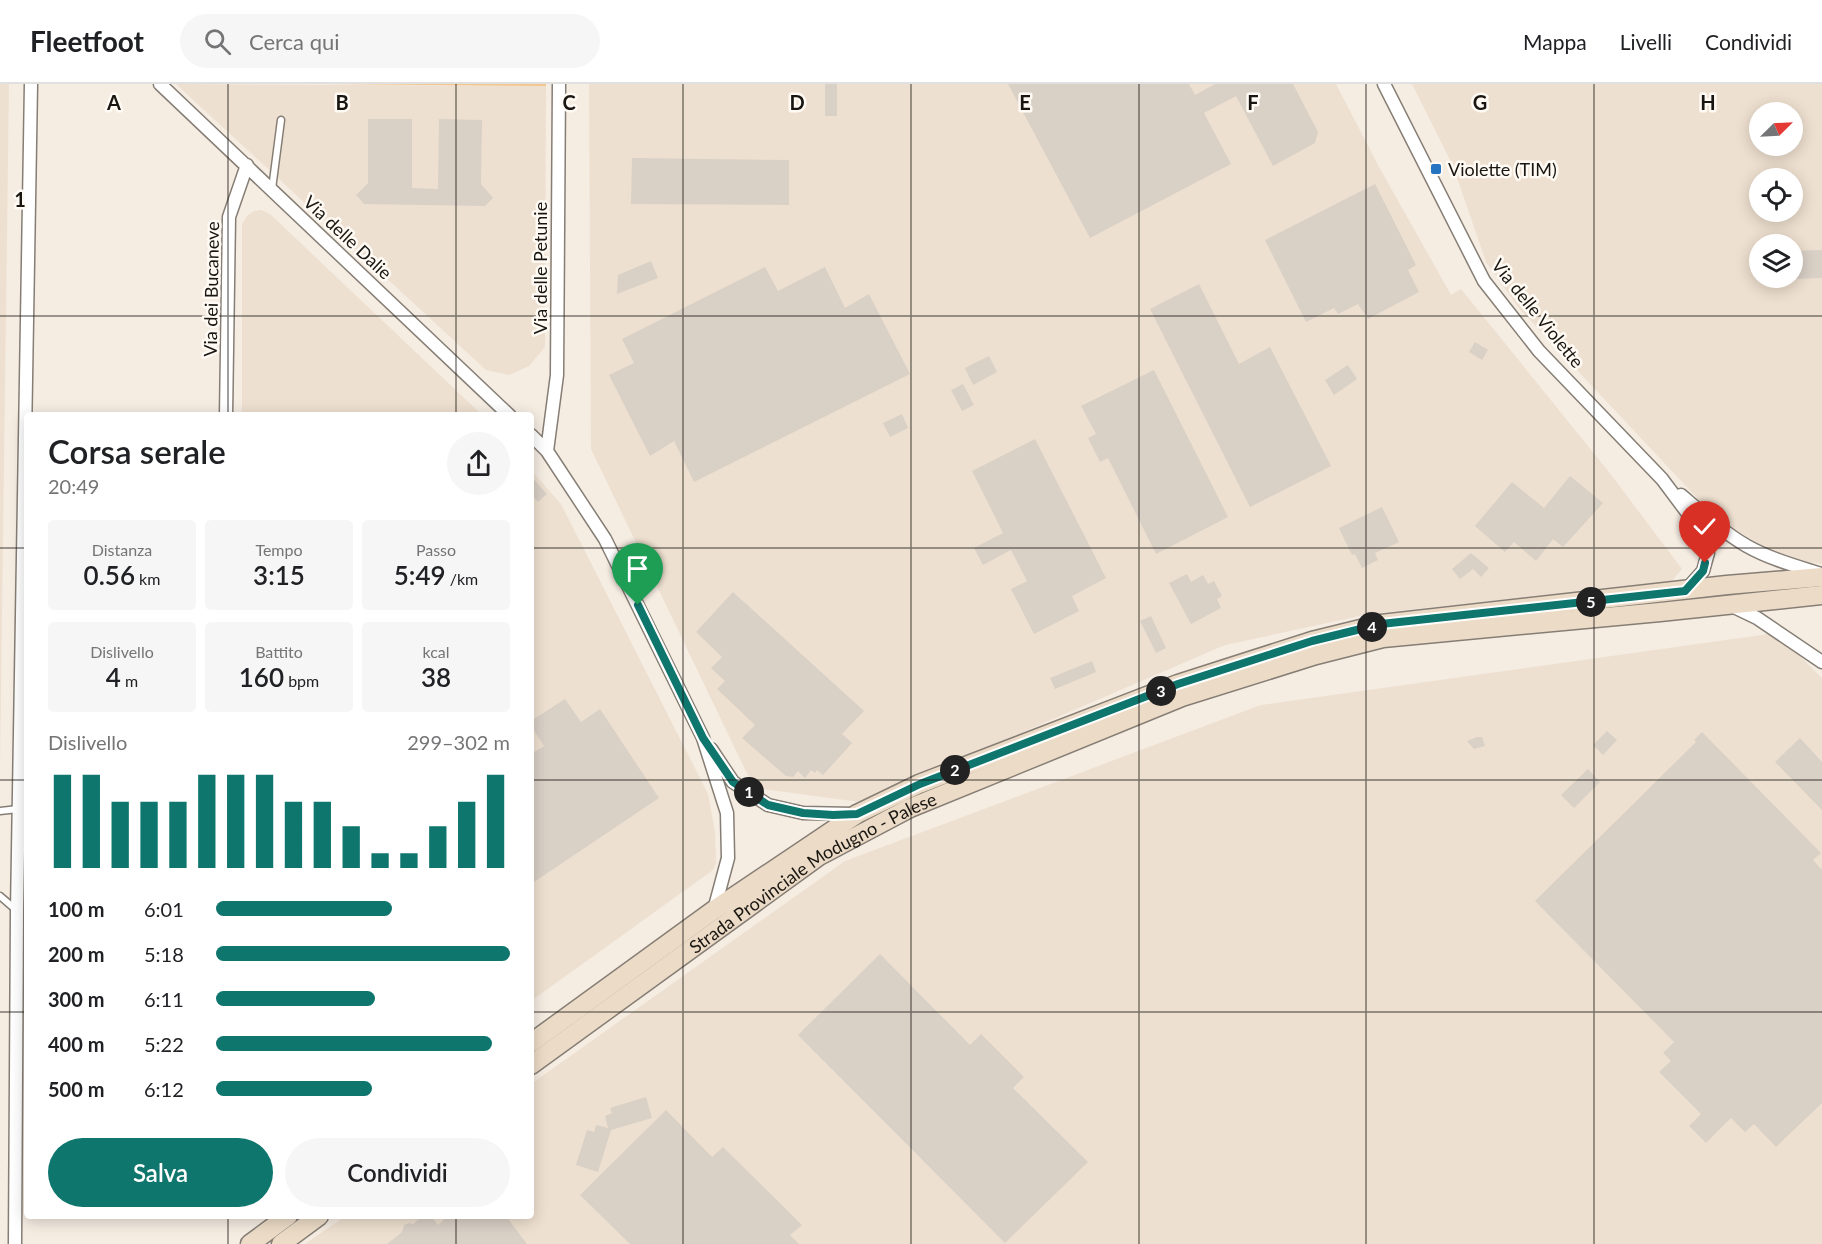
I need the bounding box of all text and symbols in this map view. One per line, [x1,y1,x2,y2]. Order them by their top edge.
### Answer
search box [180,14,600,68]
text: Fleetfoot [30,24,144,58]
icon: search [201,25,234,58]
text: Cerca qui [249,28,340,55]
text: Mappa [1523,29,1587,54]
text: Livelli [1620,29,1672,54]
text: Condividi [1705,29,1792,54]
text: A [106,90,121,114]
text: B [335,90,349,114]
text: C [562,90,576,114]
text: D [789,90,805,114]
text: E [1019,90,1031,114]
text: F [1247,90,1259,114]
text: G [1473,90,1487,114]
text: H [1700,90,1716,114]
north arrow [1749,102,1803,156]
map controls [1749,102,1803,288]
place label: Violette (TIM) [1448,158,1557,180]
marker: Violette (TIM) [1429,162,1443,176]
button: locate [1749,168,1803,222]
text: 1 [14,187,26,211]
street label: Via delle Dalie [299,191,397,283]
street label: Via delle Petunie [529,202,551,334]
street label: Via dei Bucaneve [199,221,223,357]
button: layers [1749,234,1803,288]
street label: Via delle Violette [1487,254,1589,372]
text: Corsa serale [48,431,226,471]
button: share [447,432,510,495]
text: 20:49 [48,474,99,498]
pin [1679,501,1730,563]
icon: check [1688,510,1721,543]
text: Distanza [92,540,152,559]
text: Tempo [255,540,303,559]
text: Passo [416,540,456,559]
pin [612,543,663,605]
icon: arrive [621,552,654,585]
text: 0.56 [84,559,135,591]
text: 3:15 [253,559,305,591]
text: 5:49 [394,559,446,591]
text: km [135,569,160,588]
text: /km [446,569,478,588]
pin: 5 [1576,587,1606,617]
text: 5 [1586,592,1596,611]
pin: 4 [1357,612,1387,642]
text: 4 [1367,617,1377,636]
text: Dislivello [90,642,154,661]
text: Battito [255,642,303,661]
text: kcal [422,642,450,661]
text: 4 [106,661,121,693]
text: 160 [239,661,284,693]
text: 38 [421,661,451,693]
text: m [121,671,138,690]
text: bpm [284,671,319,690]
pin: 3 [1146,676,1176,706]
text: 3 [1156,681,1166,700]
text: Dislivello [48,730,127,754]
text: 299–302 m [407,730,510,754]
pin: 2 [940,755,970,785]
text: 2 [950,760,960,779]
pin: 1 [734,777,764,807]
text: 1 [744,782,754,801]
street label: Strada Provinciale Modugno - Palese [685,787,940,958]
text: 100 m [48,897,104,921]
text: 6:01 [144,897,184,921]
text: 200 m [48,942,104,966]
text: 5:18 [144,942,184,966]
text: 300 m [48,987,104,1011]
text: 6:11 [144,987,184,1011]
text: 400 m [48,1032,104,1056]
text: 5:22 [144,1032,184,1056]
text: 500 m [48,1077,104,1101]
text: 6:12 [144,1077,184,1101]
button: Salva [48,1138,273,1207]
button: Condividi [285,1138,510,1207]

